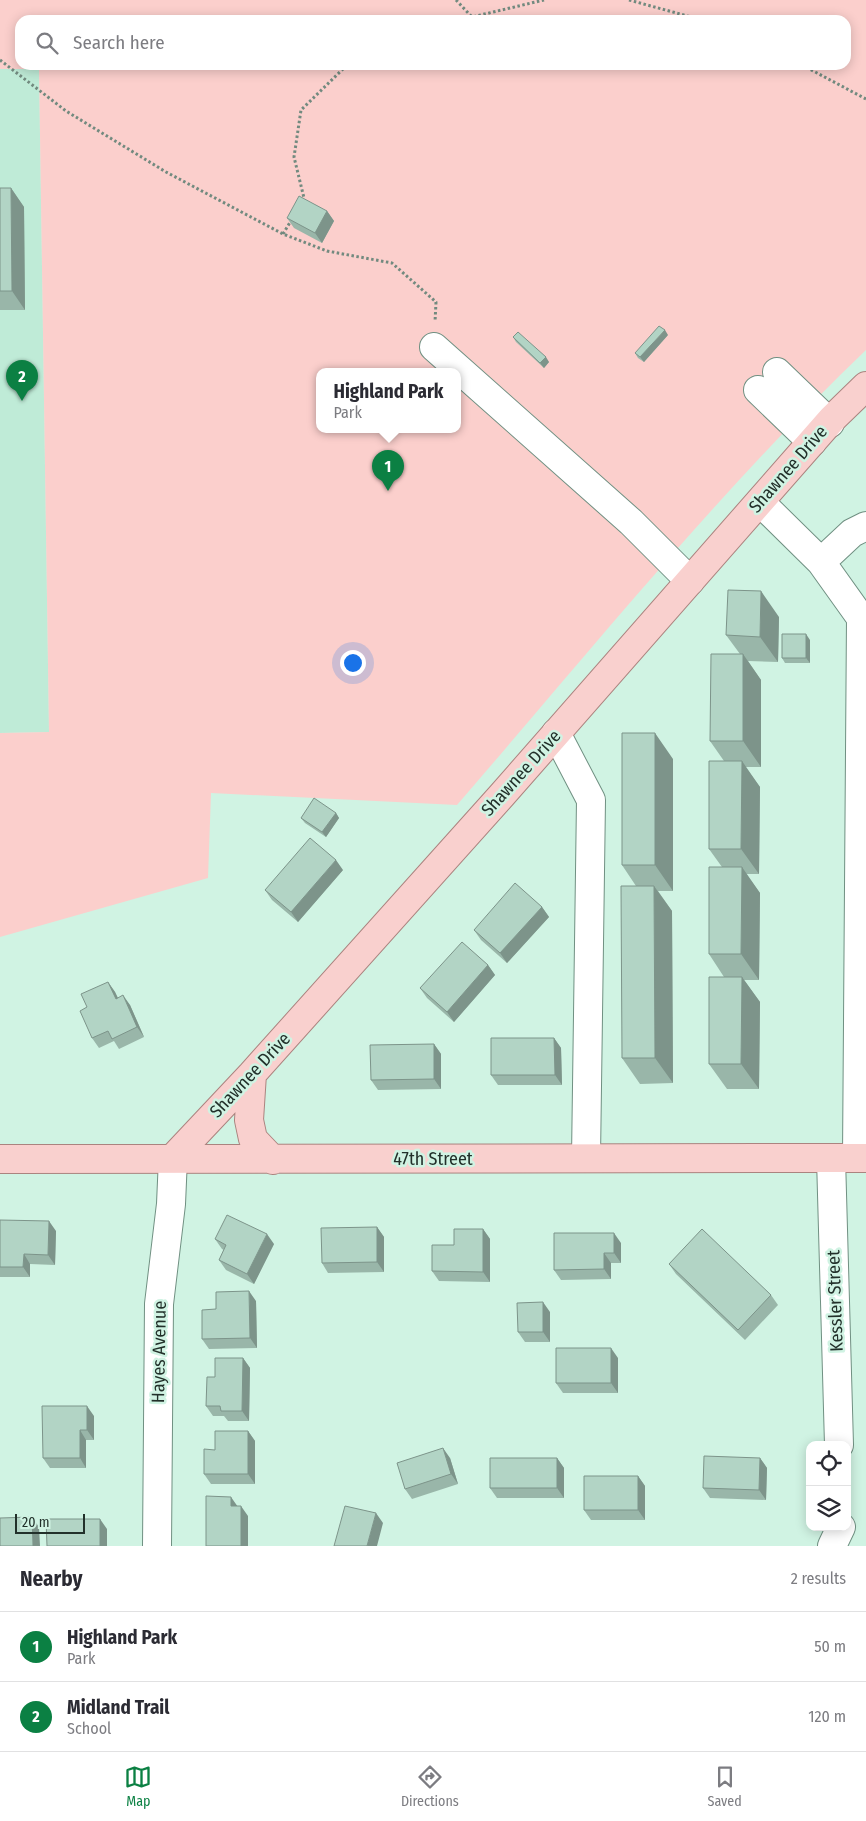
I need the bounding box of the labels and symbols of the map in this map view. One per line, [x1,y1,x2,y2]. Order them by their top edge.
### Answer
pin: 2 [6,360,38,401]
street label: Shawnee Drive [744,421,832,517]
pin: 1 [372,450,404,491]
your location [340,650,366,676]
street label: Shawnee Drive [477,725,566,821]
street label: Shawnee Drive [205,1028,295,1122]
street label: 47th Street [393,1148,473,1170]
street label: Kessler Street [822,1250,848,1352]
street label: Hayes Avenue [147,1301,171,1403]
scale bar [15,1511,85,1534]

